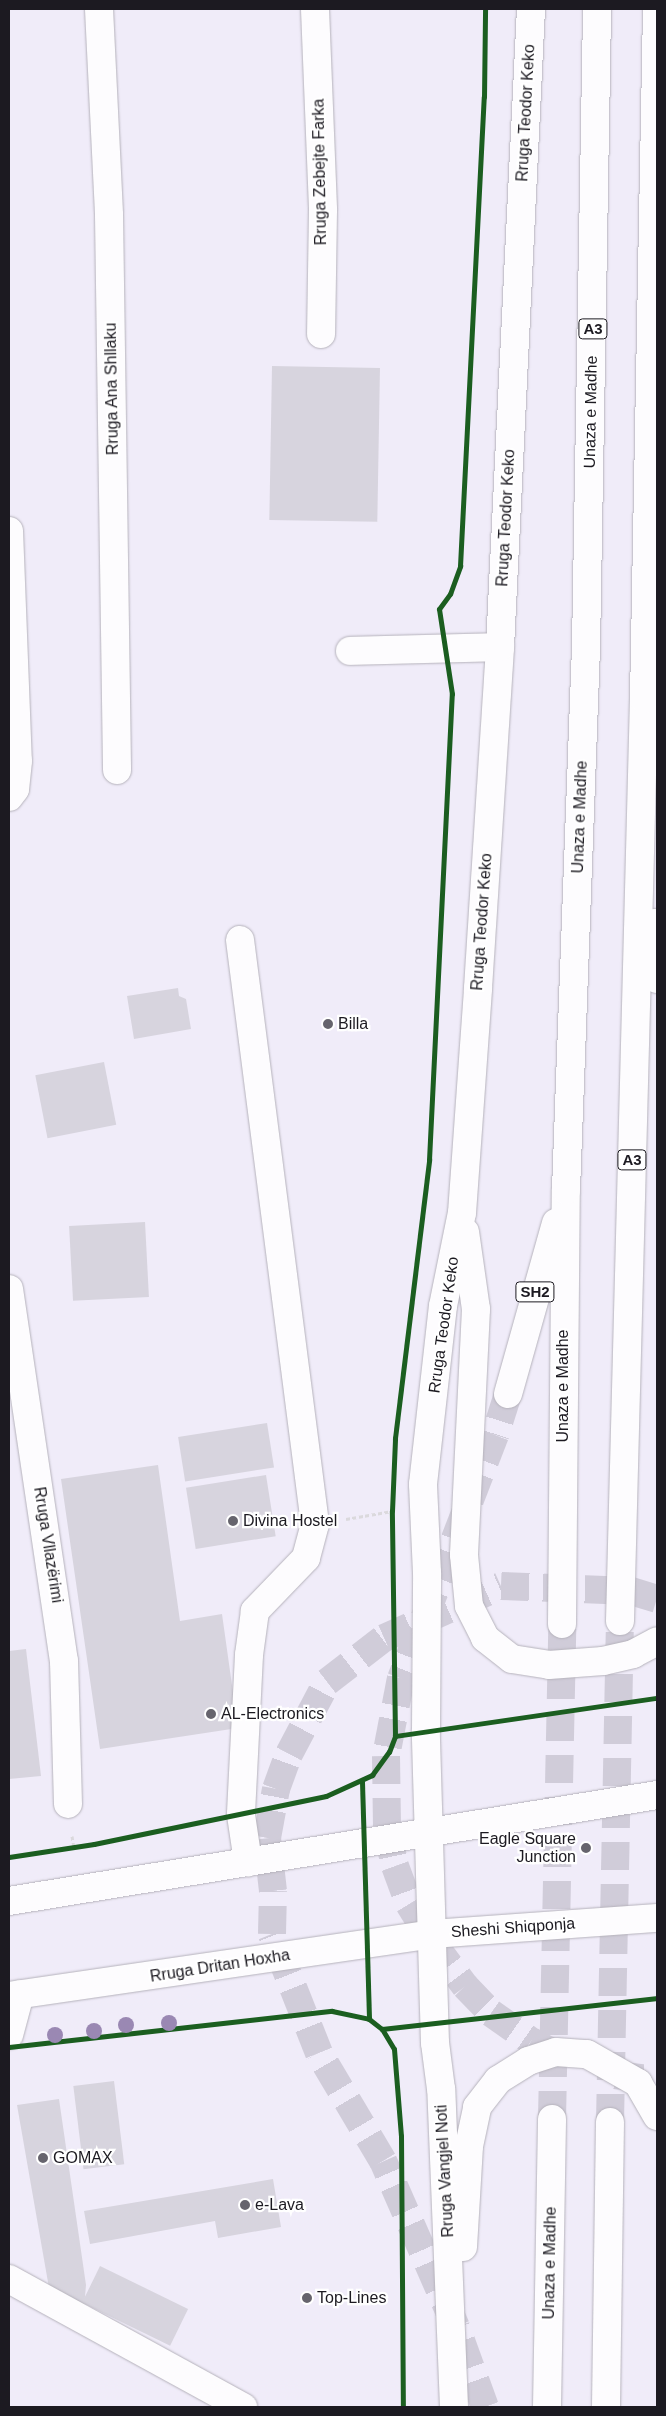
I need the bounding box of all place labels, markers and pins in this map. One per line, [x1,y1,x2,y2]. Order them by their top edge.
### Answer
place label: Billa [338,1014,368,1034]
marker: Billa [322,1018,334,1030]
place label: Divina Hostel [243,1511,337,1531]
marker: Divina Hostel [227,1515,239,1527]
place label: AL-Electronics [221,1704,324,1724]
marker: AL-Electronics [205,1708,217,1720]
place label: Eagle Square Junction [479,1829,576,1867]
marker: Eagle Square Junction [580,1842,592,1854]
place label: GOMAX [53,2148,113,2168]
marker: GOMAX [37,2152,49,2164]
place label: e-Lava [255,2195,304,2215]
marker: e-Lava [239,2199,251,2211]
place label: Top-Lines [317,2288,386,2308]
marker: Top-Lines [301,2292,313,2304]

